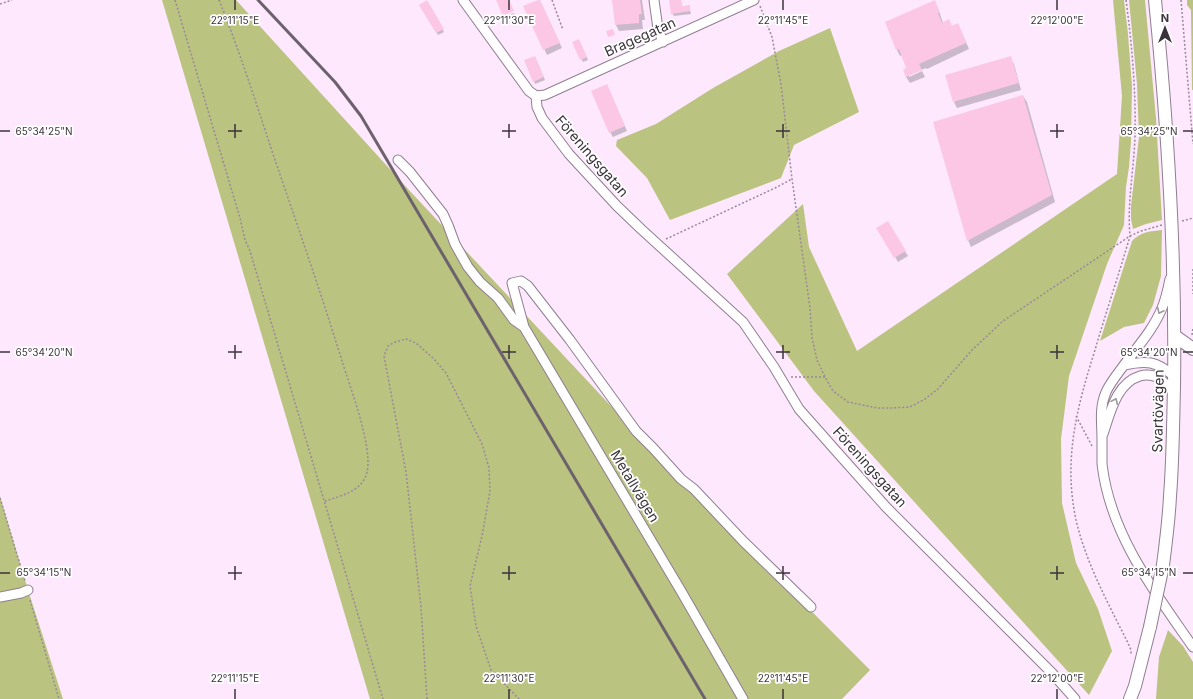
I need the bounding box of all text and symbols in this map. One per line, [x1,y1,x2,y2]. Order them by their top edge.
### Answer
north arrow [1145,8,1185,48]
text: N [1161,11,1169,25]
street label: Bragegatan [601,13,678,60]
text: 22°11'15"E [211,14,259,26]
text: 22°11'30"E [483,14,535,26]
text: 22°11'45"E [758,14,808,26]
text: 22°12'00"E [1030,14,1084,26]
street label: Föreningsgatan [552,111,632,200]
text: 65°34'25"N [16,125,72,137]
text: 65°34'25"N [1121,125,1177,137]
one-way arrow [1157,307,1165,314]
text: 65°34'20"N [15,346,73,358]
text: 65°34'20"N [1120,346,1178,358]
street label: Svartövägen [1148,369,1167,453]
one-way arrow [1111,398,1119,405]
street label: Föreningsgatan [830,423,911,510]
street label: Metallvägen [607,447,664,525]
text: 65°34'15"N [17,566,71,578]
text: 65°34'15"N [1122,566,1176,578]
text: 22°11'15"E [211,672,259,684]
text: 22°11'30"E [483,672,535,684]
text: 22°11'45"E [758,672,808,684]
text: 22°12'00"E [1030,672,1084,684]

